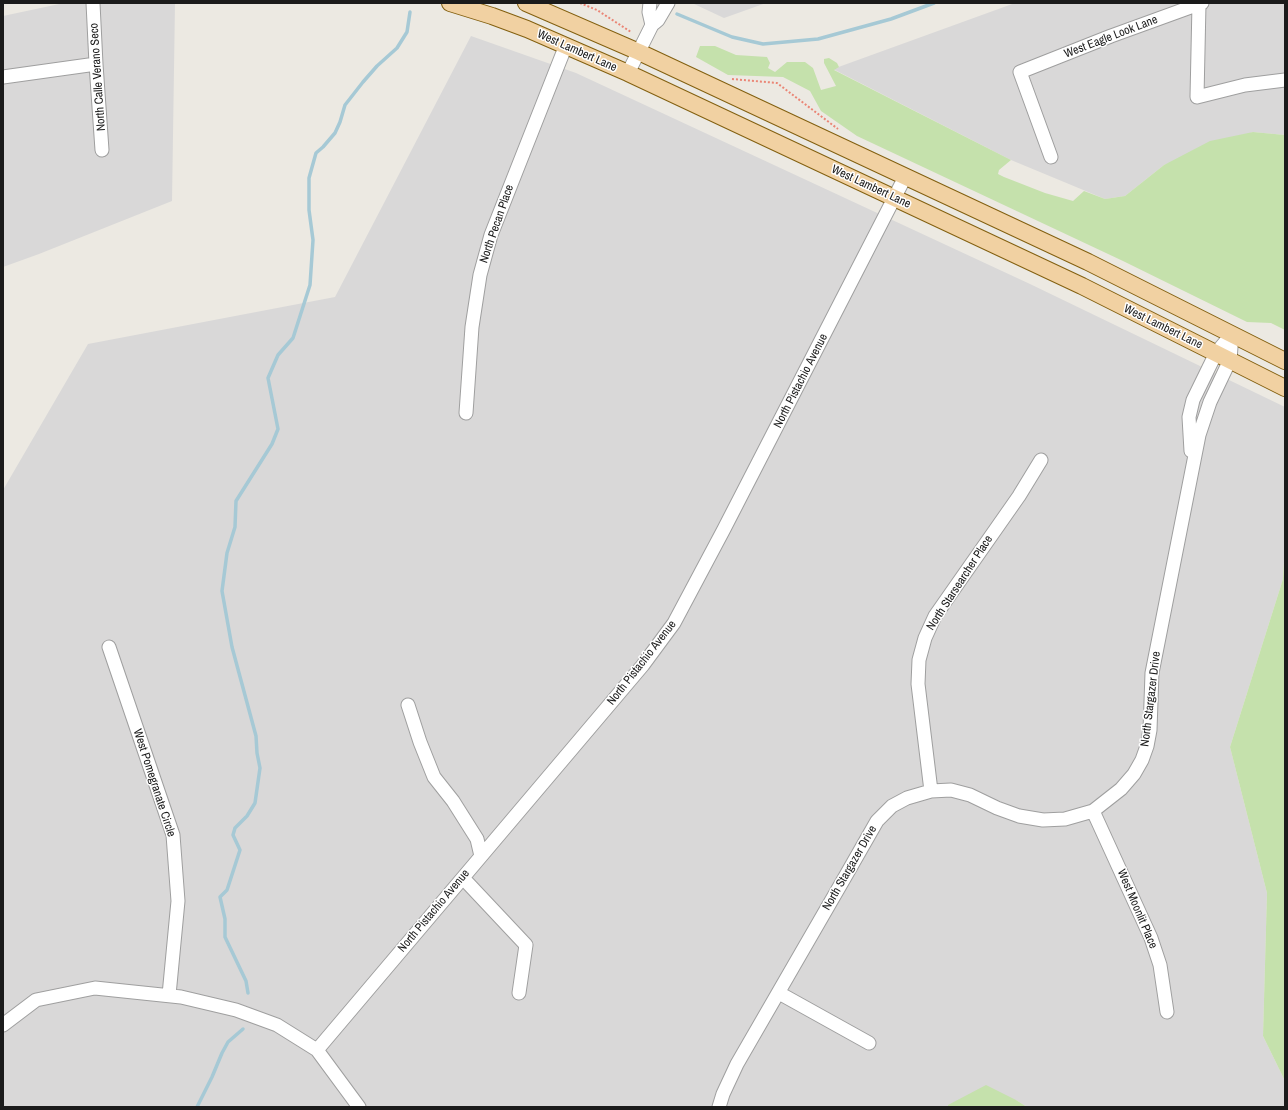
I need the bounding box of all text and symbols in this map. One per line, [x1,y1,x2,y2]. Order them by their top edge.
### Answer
street label: West Eagle Look Lane [1062,13,1160,61]
street label: North Calle Verano Seco [87,22,109,132]
street label: West Lambert Lane [535,27,619,75]
street label: West Lambert Lane [829,162,913,212]
street label: North Pecan Place [477,183,517,265]
street label: West Lambert Lane [1121,302,1205,352]
street label: North Pistachio Avenue [771,332,831,430]
street label: North Starsearcher Place [924,533,996,633]
street label: North Pistachio Avenue [604,618,680,708]
street label: North Stargazer Drive [1138,651,1164,747]
street label: West Pomegranate Circle [130,727,178,839]
street label: North Stargazer Drive [820,823,880,913]
street label: North Pistachio Avenue [395,867,473,955]
street label: West Moonlit Place [1114,867,1160,951]

